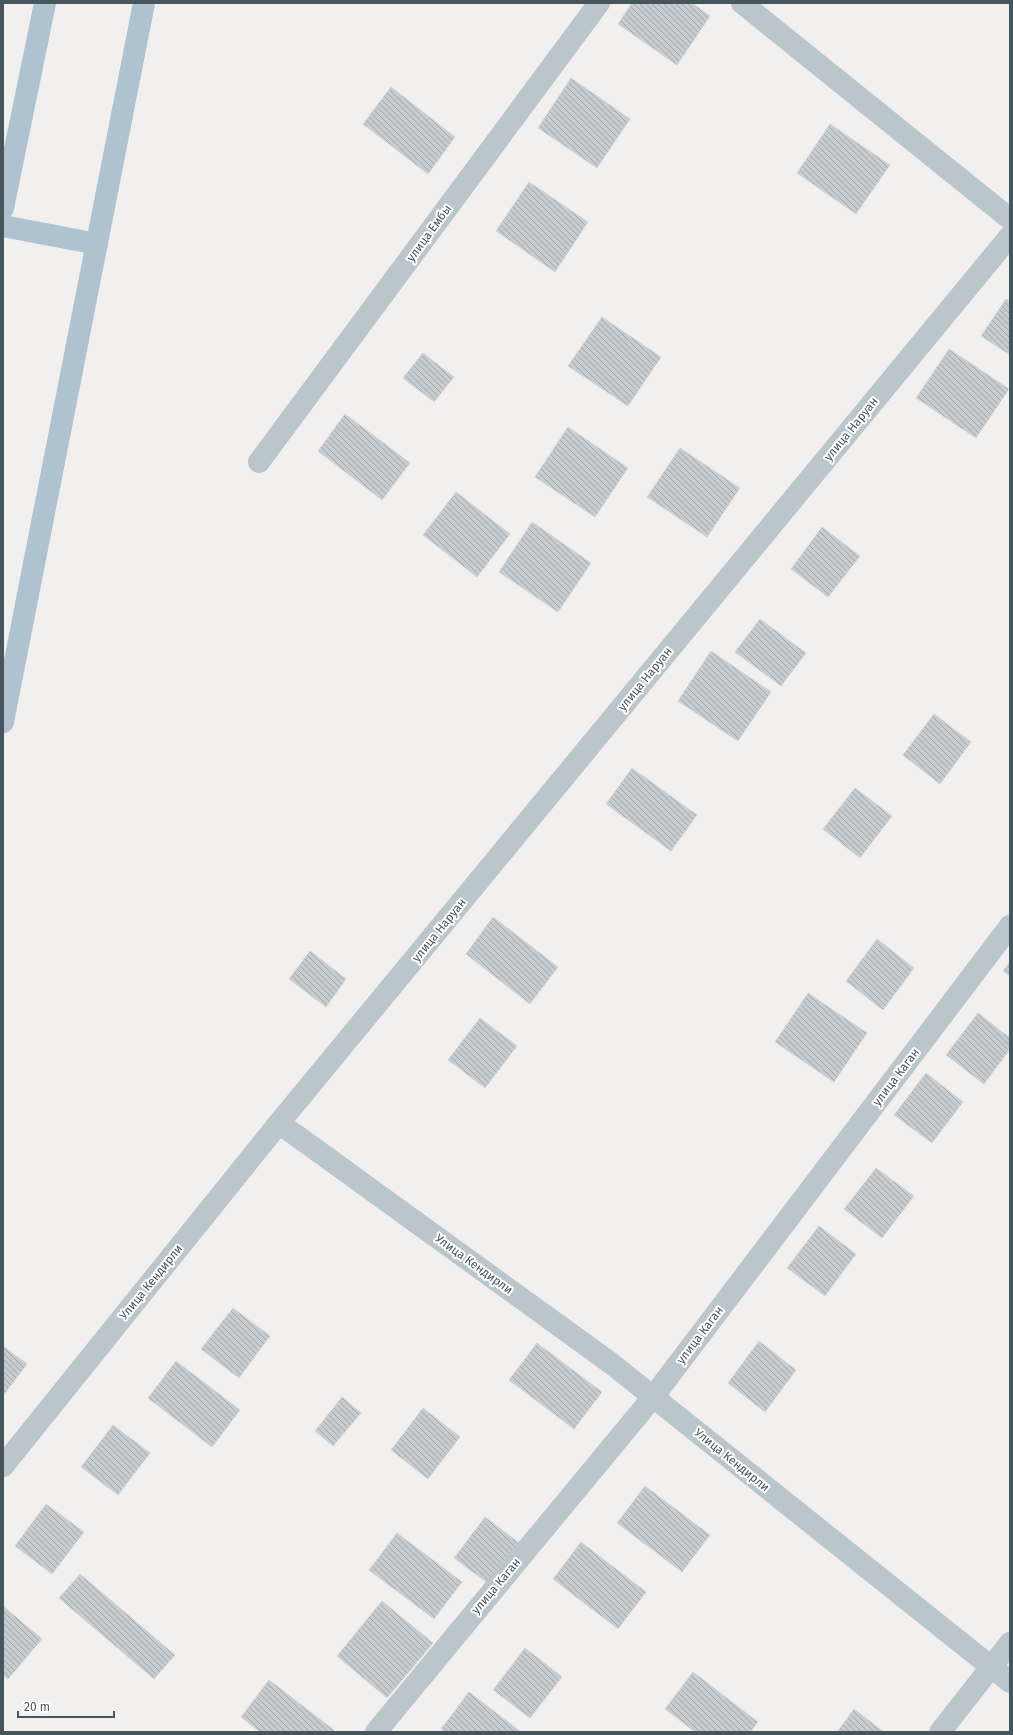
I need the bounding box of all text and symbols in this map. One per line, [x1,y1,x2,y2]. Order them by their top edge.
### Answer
street label: улица Ембы [404,202,454,264]
street label: улица Наруан [821,394,881,464]
street label: улица Наруан [615,644,675,714]
street label: улица Наруан [409,895,469,965]
street label: улица Каган [870,1045,922,1109]
street label: Улица Кендирли [433,1231,515,1297]
street label: Улица Кендирли [117,1242,185,1322]
street label: улица Каган [674,1303,726,1367]
street label: Улица Кендирли [692,1426,772,1494]
street label: улица Каган [469,1555,523,1617]
scale bar [18,1693,114,1719]
text: 20 m [24,1700,50,1714]

